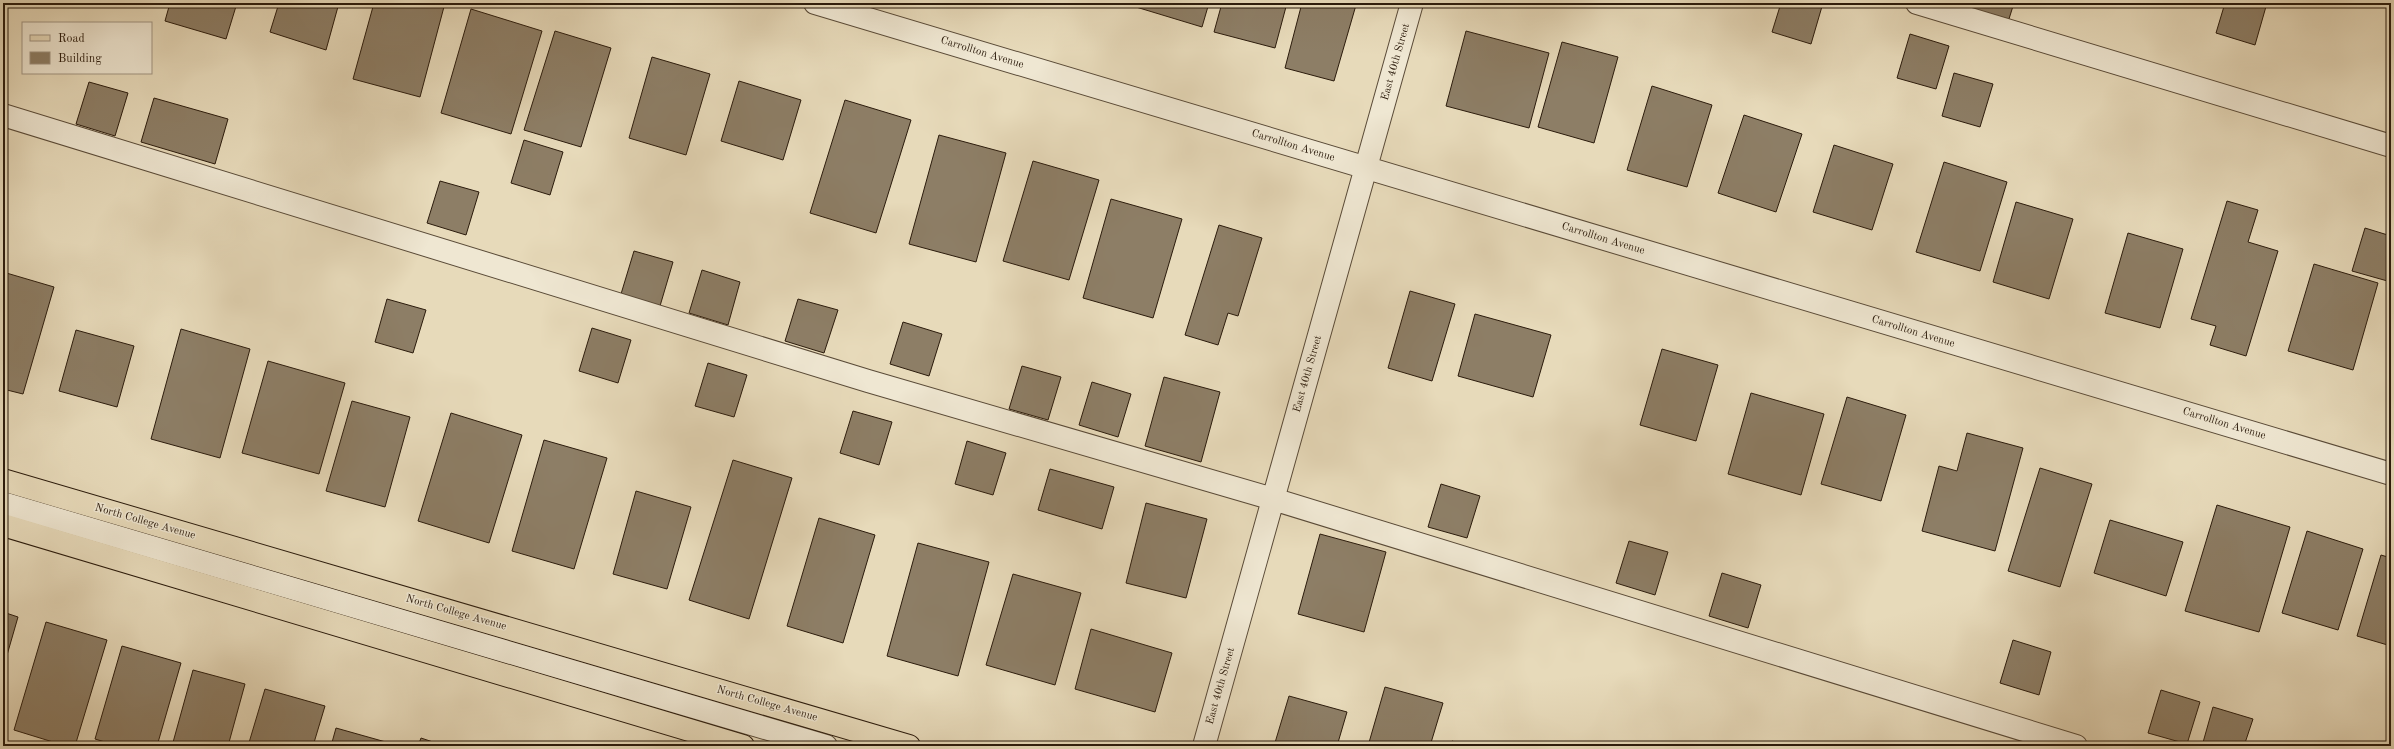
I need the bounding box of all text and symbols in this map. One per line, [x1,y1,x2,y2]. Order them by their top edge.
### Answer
legend [22,22,152,74]
street label: East 40th Street [1380,22,1412,102]
text: Road [58,33,85,45]
street label: Carrollton Avenue [939,35,1025,71]
text: Building [58,53,102,65]
street label: Carrollton Avenue [1250,128,1336,164]
street label: Carrollton Avenue [1560,221,1646,257]
street label: Carrollton Avenue [1870,314,1956,350]
street label: East 40th Street [1292,334,1324,414]
street label: Carrollton Avenue [2181,406,2267,442]
street label: North College Avenue [93,502,197,542]
street label: North College Avenue [404,593,508,633]
street label: East 40th Street [1205,646,1237,726]
street label: North College Avenue [715,684,819,724]

